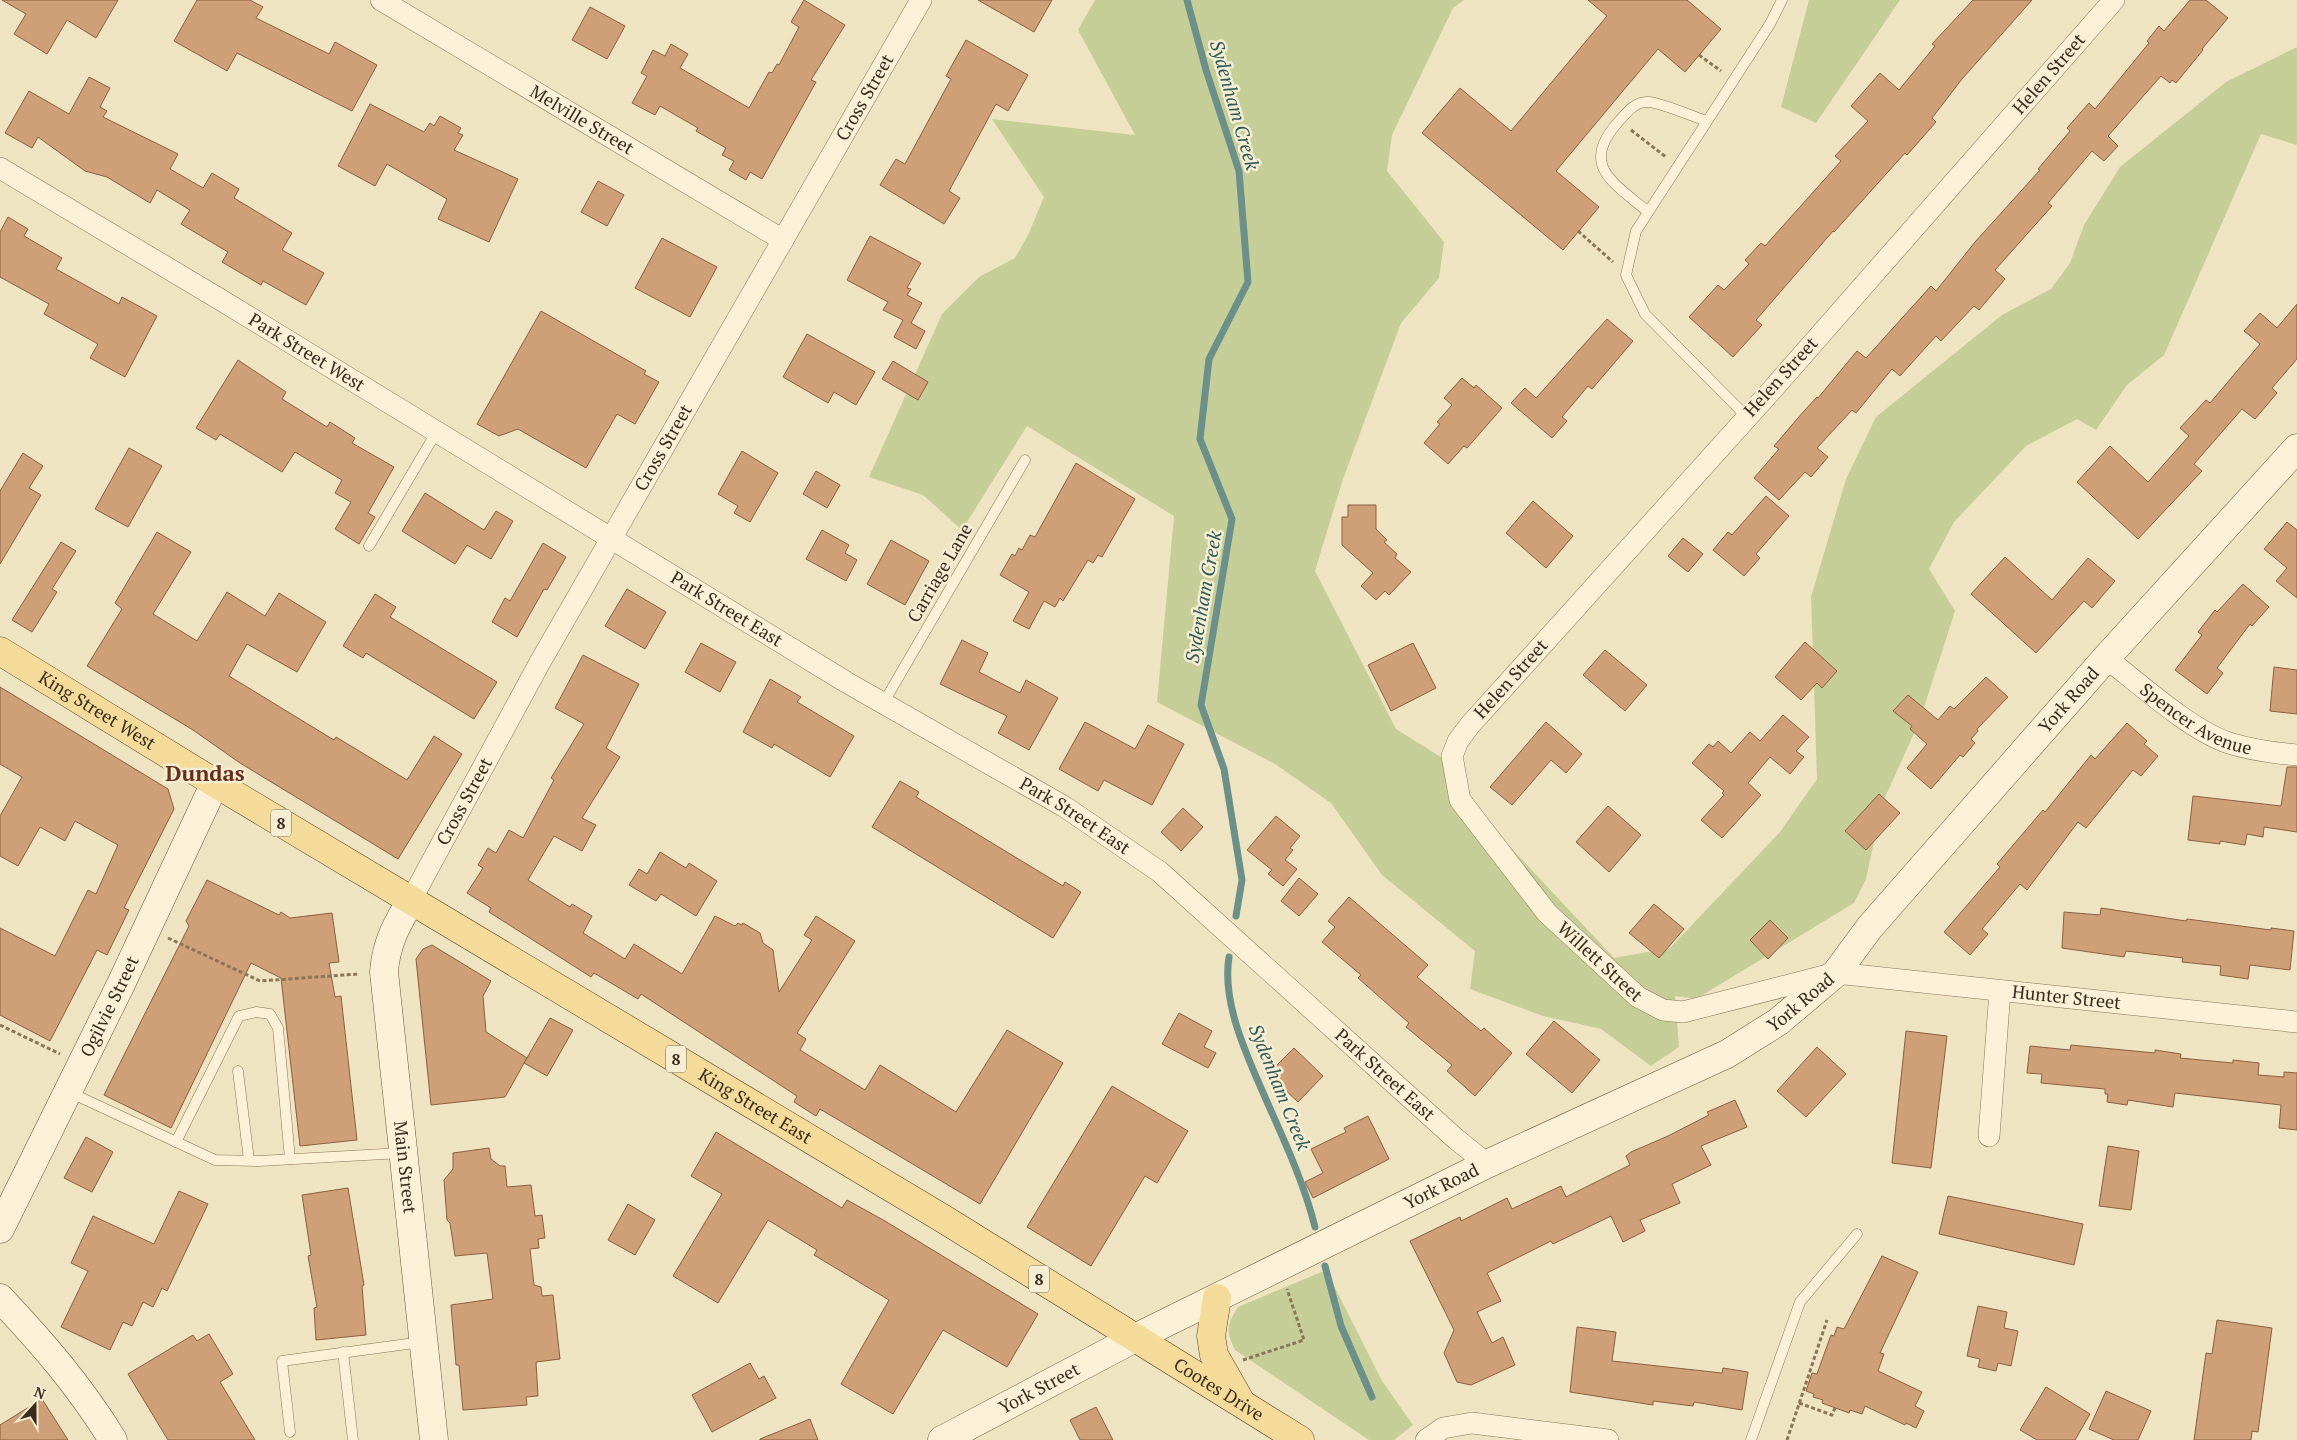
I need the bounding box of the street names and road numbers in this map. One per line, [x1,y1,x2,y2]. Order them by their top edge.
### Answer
street label: Helen Street [2006,28,2090,119]
street label: Cross Street [830,49,899,145]
street label: Melville Street [526,79,639,160]
street label: Park Street West [245,307,370,396]
street label: Helen Street [1738,331,1823,421]
street label: Cross Street [628,399,697,495]
street label: Carriage Lane [901,519,977,626]
street label: Park Street East [667,565,788,652]
street label: Helen Street [1468,633,1553,723]
street label: York Road [2033,661,2104,738]
street label: King Street West [35,665,161,755]
street label: Spencer Avenue [2135,677,2254,760]
street label: Cross Street [430,753,497,849]
street label: Park Street East [1016,771,1136,859]
road number: 8 [271,810,291,836]
street label: Willett Street [1553,916,1648,1007]
street label: Ogilvie Street [74,951,144,1061]
street label: York Road [1762,967,1839,1037]
street label: Hunter Street [2011,979,2122,1014]
street label: Park Street East [1330,1023,1441,1126]
road number: 8 [666,1046,686,1072]
street label: King Street East [695,1062,817,1149]
street label: Main Street [389,1119,423,1215]
street label: York Road [1399,1157,1482,1214]
road number: 8 [1029,1266,1049,1292]
street label: Cootes Drive [1170,1352,1269,1426]
street label: York Street [994,1356,1084,1419]

